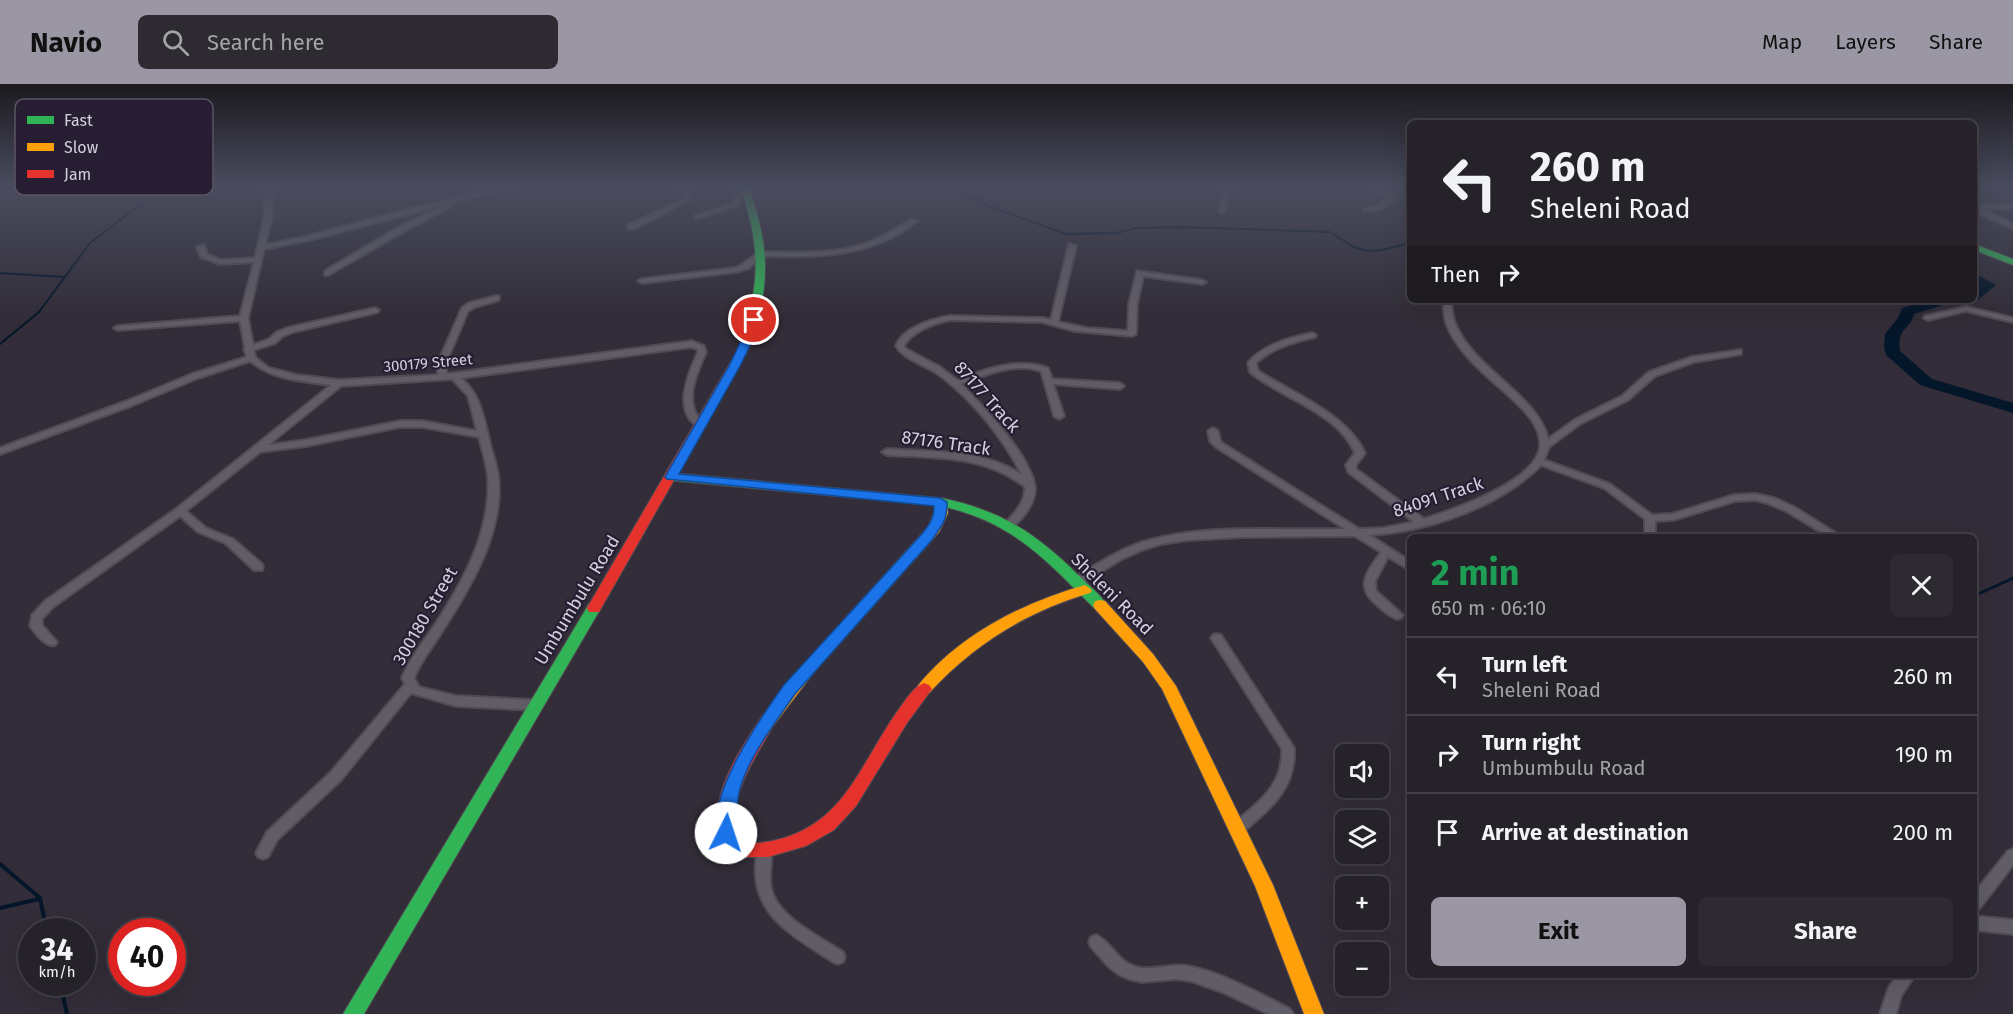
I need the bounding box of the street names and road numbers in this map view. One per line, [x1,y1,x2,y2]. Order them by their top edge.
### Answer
street label: 300179 Street [383,350,474,376]
street label: 87177 Track [949,357,1025,438]
street label: 87176 Track [900,426,993,460]
street label: 84091 Track [1390,472,1487,522]
street label: Umbumbulu Road [530,531,624,669]
street label: Sheleni Road [1066,548,1158,640]
street label: 300180 Street [388,562,462,669]

